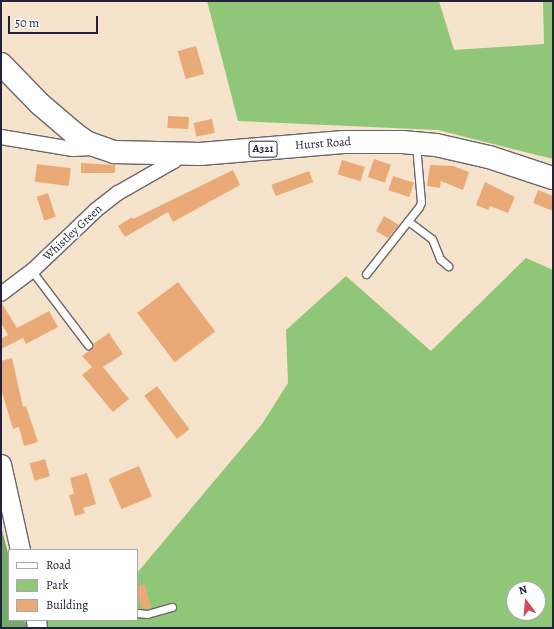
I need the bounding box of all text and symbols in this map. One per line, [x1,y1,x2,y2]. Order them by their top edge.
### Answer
scale bar [10,8,100,34]
text: 50 m [15,15,39,31]
street label: Hurst Road [294,135,352,153]
road number: A321 [248,140,278,158]
street label: Whistley Green [41,202,105,264]
legend [8,549,138,621]
text: Road [46,557,71,573]
text: Park [46,577,69,593]
north arrow [506,581,546,621]
text: N [517,582,529,598]
text: Building [46,597,88,613]

